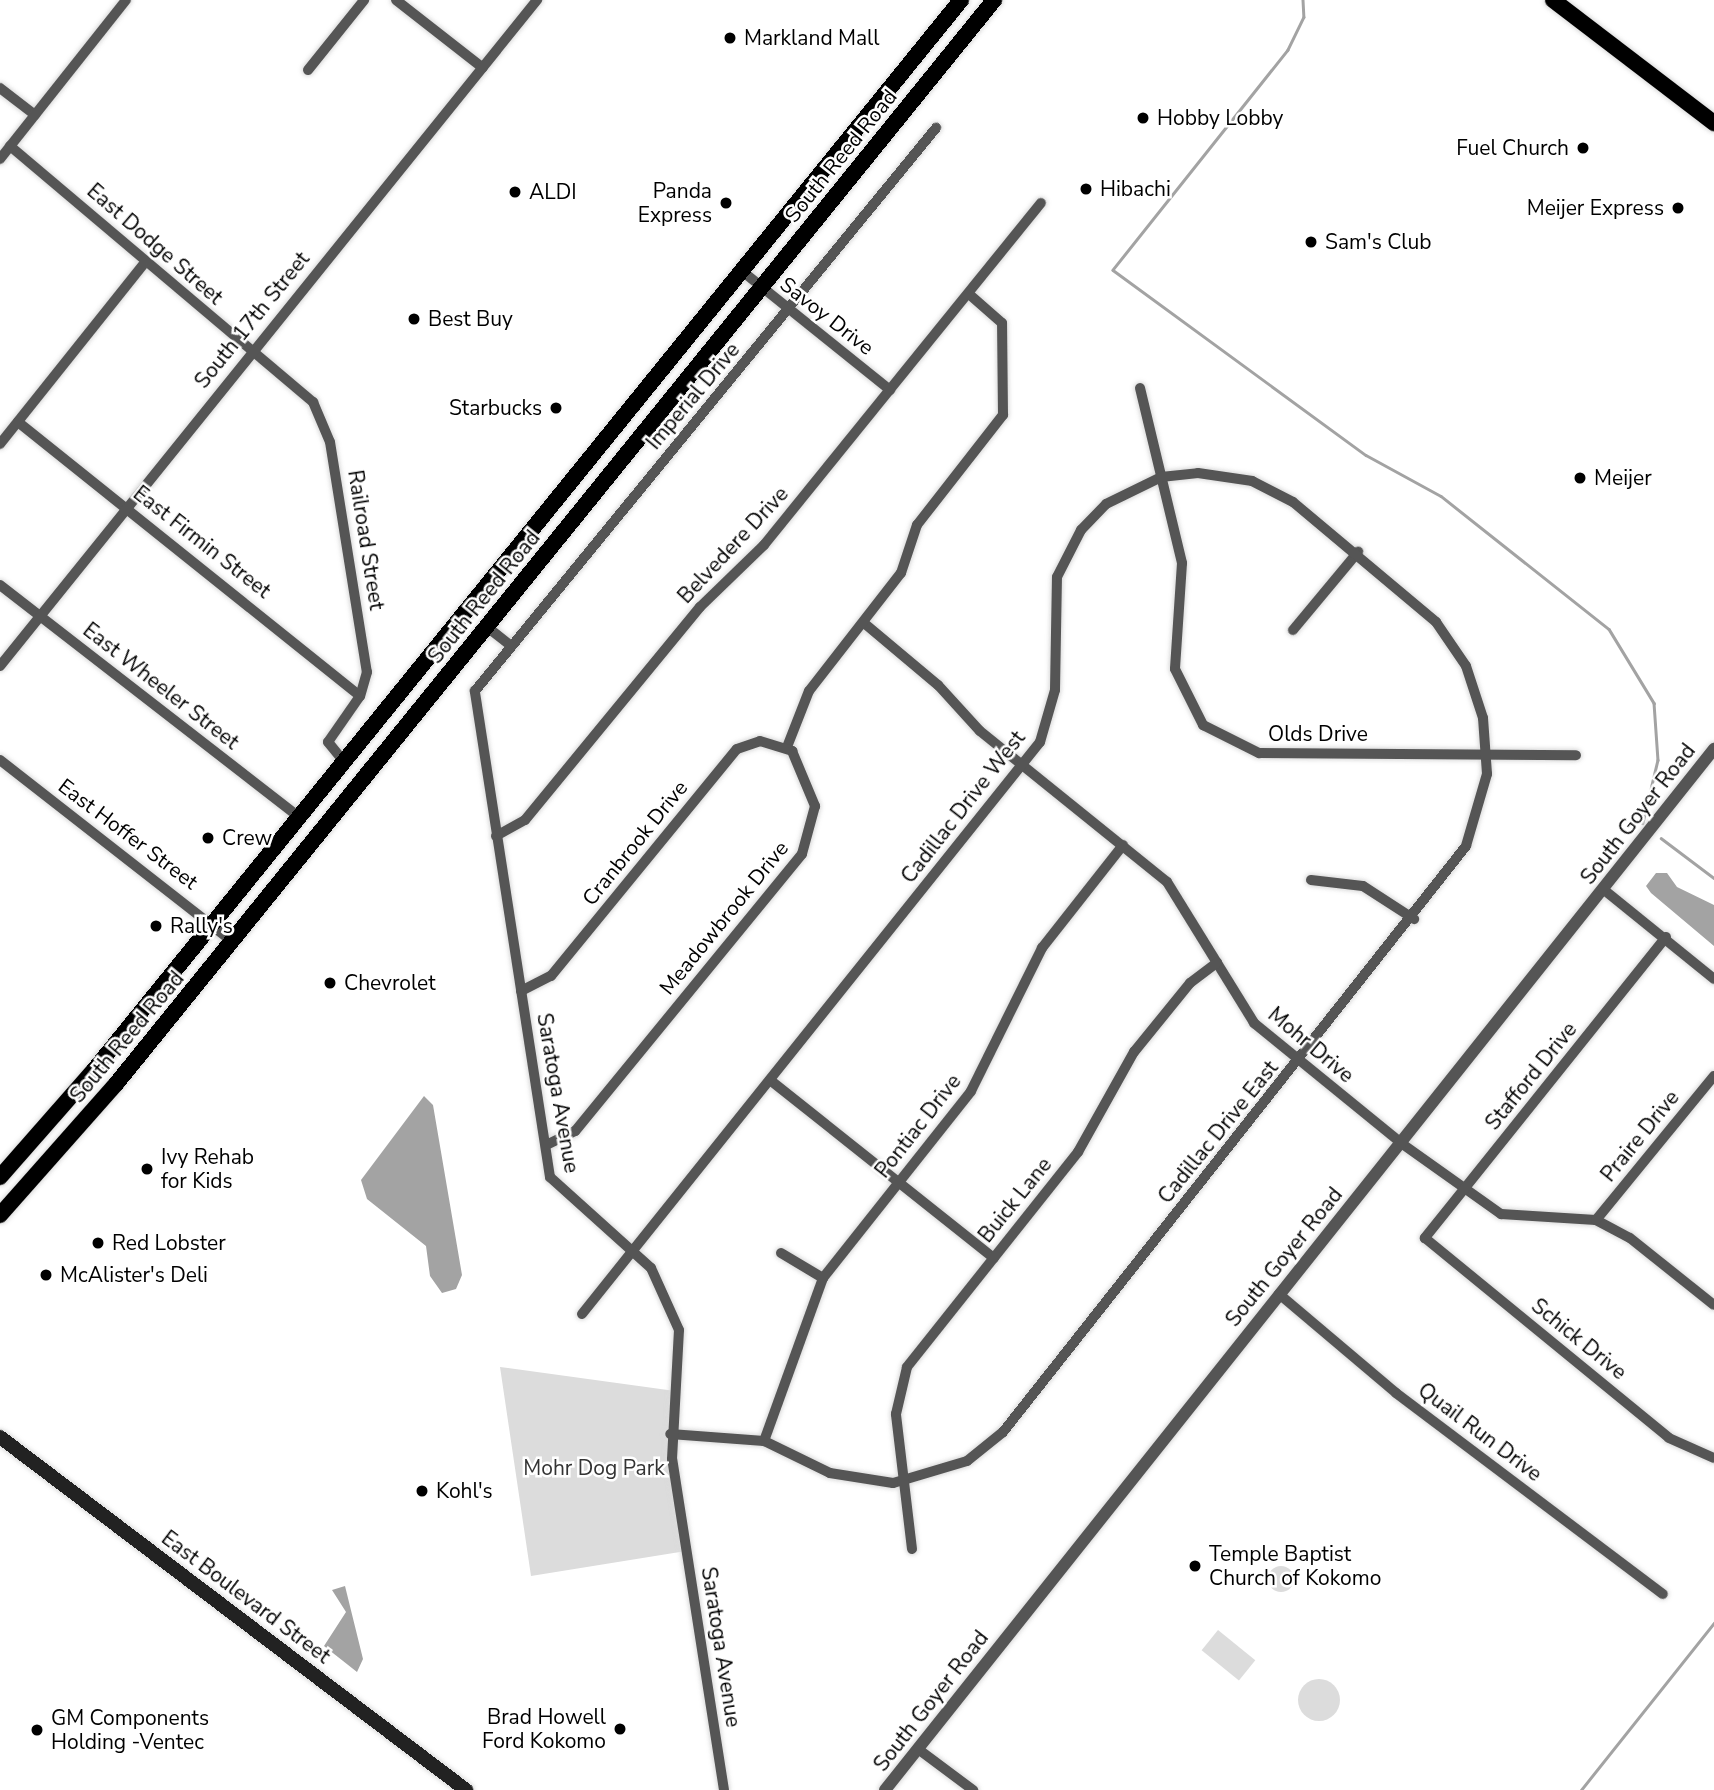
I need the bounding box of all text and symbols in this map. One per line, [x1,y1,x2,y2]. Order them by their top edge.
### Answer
place label: Markland Mall [744,25,880,51]
marker: Markland Mall [722,30,738,46]
street label: South Reed Road [780,84,902,228]
place label: Hobby Lobby [1157,105,1283,131]
marker: Hobby Lobby [1135,110,1151,126]
place label: Fuel Church [1456,135,1569,161]
marker: Fuel Church [1575,140,1591,156]
place label: Hibachi [1100,176,1171,202]
street label: East Dodge Street [82,178,228,310]
place label: Panda Express [638,178,712,228]
place label: ALDI [529,179,577,205]
marker: Hibachi [1078,181,1094,197]
marker: ALDI [507,184,523,200]
marker: Panda Express [718,195,734,211]
place label: Meijer Express [1527,195,1664,221]
marker: Meijer Express [1670,200,1686,216]
place label: Sam's Club [1325,229,1432,255]
marker: Sam's Club [1303,234,1319,250]
street label: South 17th Street [189,247,315,393]
street label: Savoy Drive [775,272,879,360]
place label: Best Buy [428,306,513,332]
marker: Best Buy [406,311,422,327]
street label: Imperial Drive [641,337,745,455]
place label: Starbucks [449,395,542,421]
marker: Starbucks [548,400,564,416]
place label: Meijer [1594,465,1652,491]
street label: Railroad Street [342,468,390,612]
marker: Meijer [1572,470,1588,486]
street label: East Firmin Street [128,481,276,603]
street label: Belvedere Drive [673,481,793,609]
street label: South Reed Road [423,525,545,669]
street label: East Wheeler Street [78,617,244,755]
street label: Olds Drive [1268,721,1368,747]
street label: Cadillac Drive West [896,726,1030,888]
street label: South Goyer Road [1575,739,1701,889]
street label: East Hoffer Street [53,773,203,895]
street label: Cranbrook Drive [577,776,693,910]
place label: Crew [222,825,272,851]
marker: Crew [200,830,216,846]
street label: Meadowbrook Drive [654,836,794,1000]
place label: Rally's [170,913,233,939]
marker: Rally's [148,918,164,934]
street label: South Reed Road [65,966,189,1108]
place label: Chevrolet [344,970,436,996]
marker: Chevrolet [322,975,338,991]
street label: Mohr Drive [1263,1002,1359,1088]
street label: Saratoga Avenue [532,1011,584,1175]
street label: Stafford Drive [1480,1017,1582,1135]
street label: Cadillac Drive East [1153,1055,1283,1209]
street label: Pontiac Drive [870,1069,966,1183]
street label: Praire Drive [1596,1085,1684,1187]
place label: Ivy Rehab for Kids [161,1144,254,1194]
street label: Buick Lane [973,1152,1057,1248]
marker: Ivy Rehab for Kids [139,1161,155,1177]
street label: South Goyer Road [1220,1182,1348,1332]
place label: Red Lobster [112,1230,226,1256]
marker: Red Lobster [90,1235,106,1251]
place label: McAlister's Deli [60,1262,208,1288]
marker: McAlister's Deli [38,1267,54,1283]
street label: Schick Drive [1526,1293,1632,1385]
street label: Quail Run Drive [1413,1377,1547,1487]
park label: Mohr Dog Park [523,1455,665,1481]
place label: Kohl's [436,1478,493,1504]
marker: Kohl's [414,1483,430,1499]
street label: East Boulevard Street [157,1525,335,1669]
place label: Temple Baptist Church of Kokomo [1209,1541,1381,1591]
marker: Temple Baptist Church of Kokomo [1187,1558,1203,1574]
street label: Saratoga Avenue [696,1565,746,1729]
street label: South Goyer Road [868,1626,994,1776]
place label: Brad Howell Ford Kokomo [482,1704,606,1754]
place label: GM Components Holding -Ventec [51,1705,209,1755]
marker: Brad Howell Ford Kokomo [612,1721,628,1737]
marker: GM Components Holding -Ventec [29,1722,45,1738]

